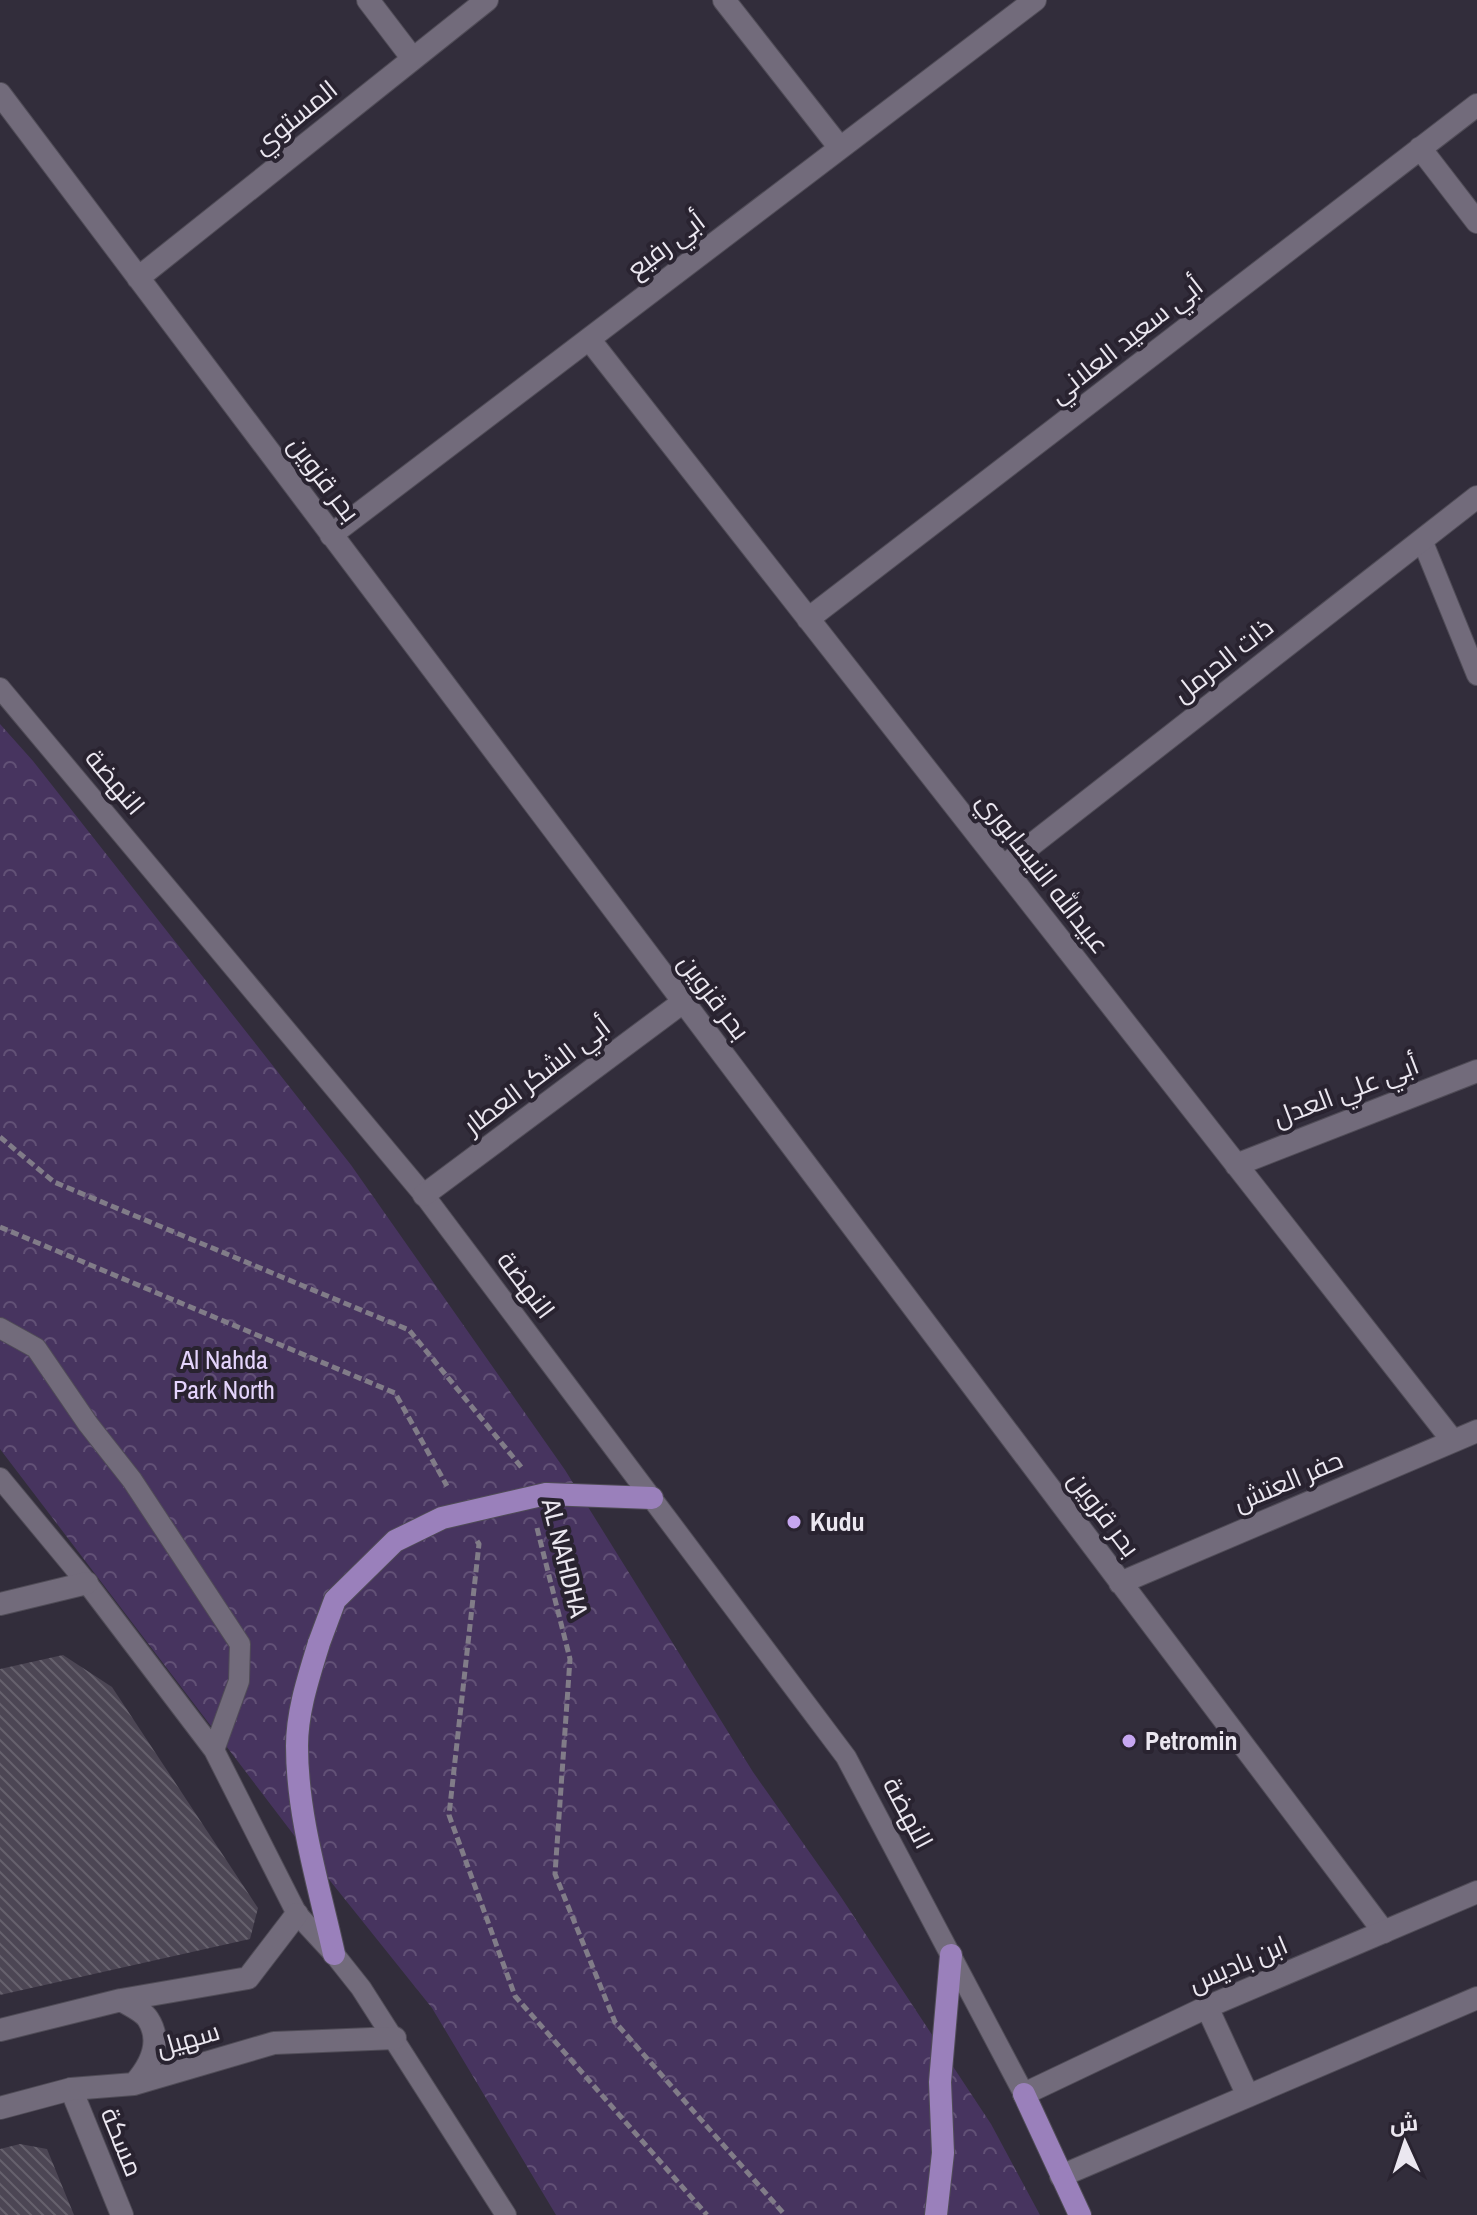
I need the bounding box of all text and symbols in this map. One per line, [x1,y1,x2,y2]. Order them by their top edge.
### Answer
street label: المستوي [245,72,346,164]
street label: أبي رفيع [619,204,714,289]
street label: أبي سعيد العلاني [1041,268,1212,414]
street label: بحر قزوين [281,429,368,529]
street label: ذات الحرمل [1165,609,1280,710]
street label: النهضة [78,741,153,822]
street label: عبيدالله النيسابوري [967,785,1118,963]
street label: بحر قزوين [671,947,758,1047]
street label: أبي الشكر العطار [455,1009,619,1147]
street label: أبي علي العدل [1268,1047,1425,1138]
street label: النهضة [490,1244,563,1326]
park label: Al Nahda Park North [173,1342,275,1407]
street label: حفر العتش [1228,1442,1348,1519]
street label: بحر قزوين [1061,1464,1148,1564]
street label: AL NAHDHA [534,1494,597,1622]
place label: Kudu [810,1504,864,1539]
marker: Kudu [785,1513,803,1531]
place label: Petromin [1145,1723,1237,1758]
marker: Petromin [1120,1732,1138,1750]
street label: النهضة [875,1771,942,1855]
street label: ابن باديس [1183,1927,1293,2000]
street label: سهيل [152,2013,224,2064]
street label: مسكة [93,2102,152,2181]
north arrow [1365,2103,1445,2183]
text: ش [1389,2107,1419,2139]

